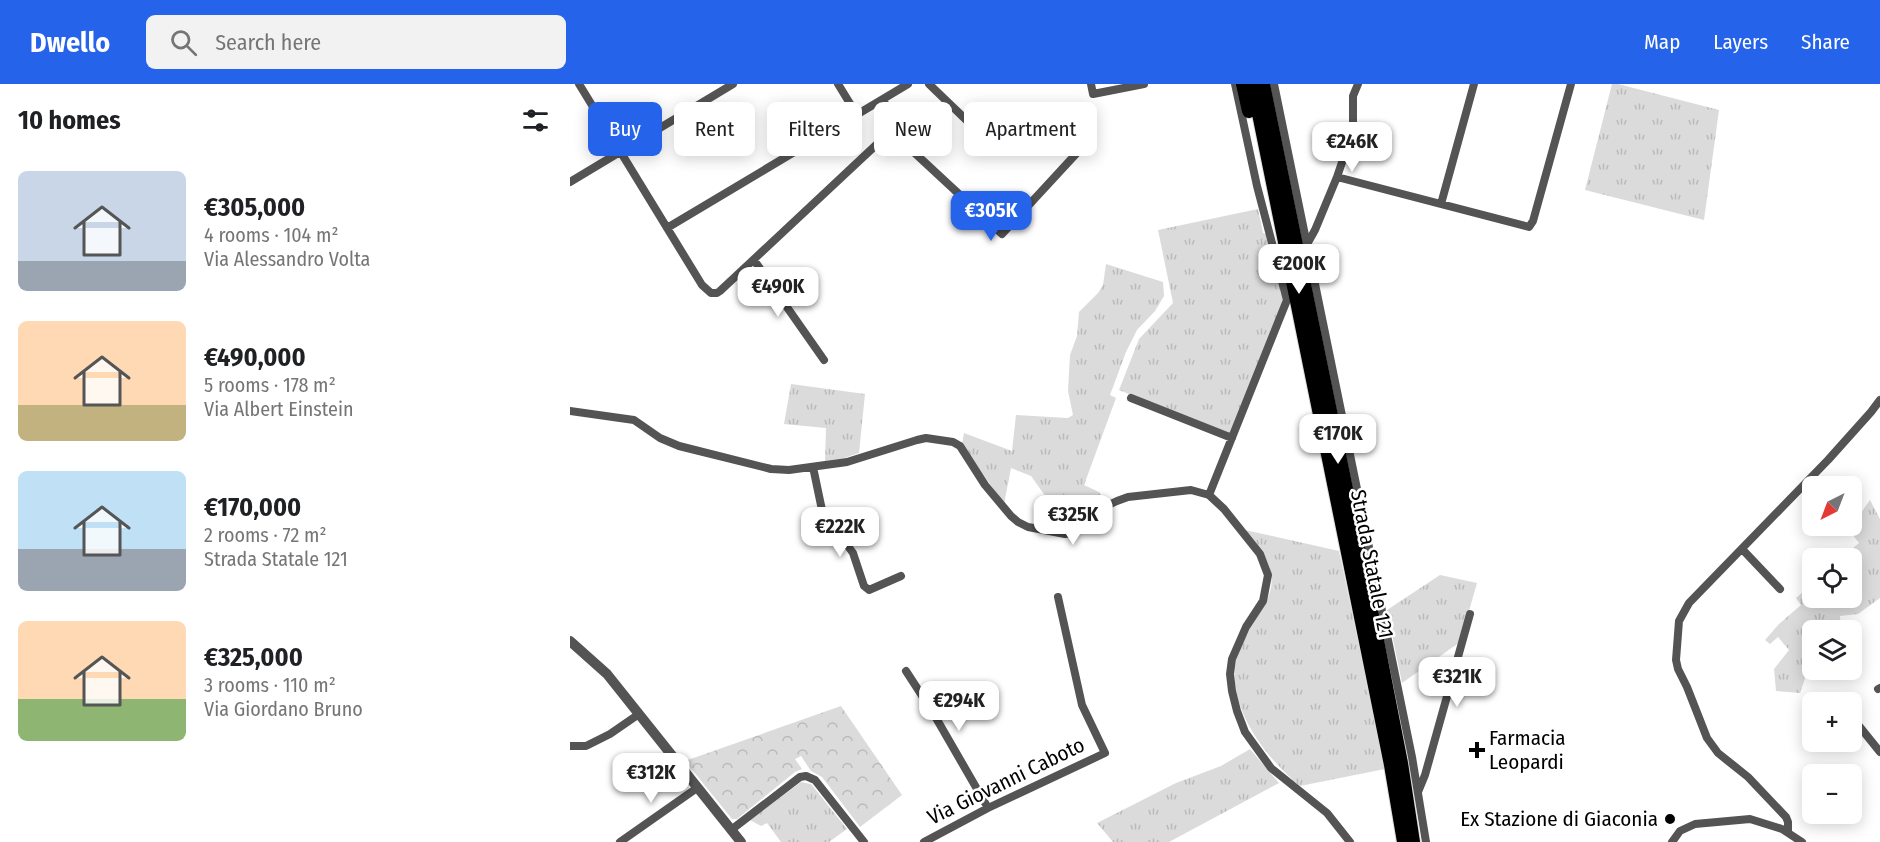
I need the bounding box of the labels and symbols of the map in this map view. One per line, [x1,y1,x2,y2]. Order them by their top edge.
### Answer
pin: €246K [1310,122,1394,173]
pin: €305K [949,191,1033,242]
pin: €200K [1257,244,1341,295]
pin: €490K [736,267,820,318]
pin: €170K [1296,414,1380,465]
north arrow [1802,476,1862,536]
street label: Strada Statale 121 [1345,487,1399,641]
pin: €325K [1031,495,1115,546]
pin: €222K [798,507,882,558]
pin: €321K [1415,657,1499,708]
pin: €294K [917,681,1001,732]
place label: Farmacia Leopardi [1489,725,1566,775]
street label: Via Giovanni Caboto [923,732,1089,830]
marker: Farmacia Leopardi [1470,743,1484,757]
pin: €312K [609,753,693,804]
place label: Ex Stazione di Giaconia [1460,806,1658,832]
marker: Ex Stazione di Giaconia [1663,812,1677,826]

